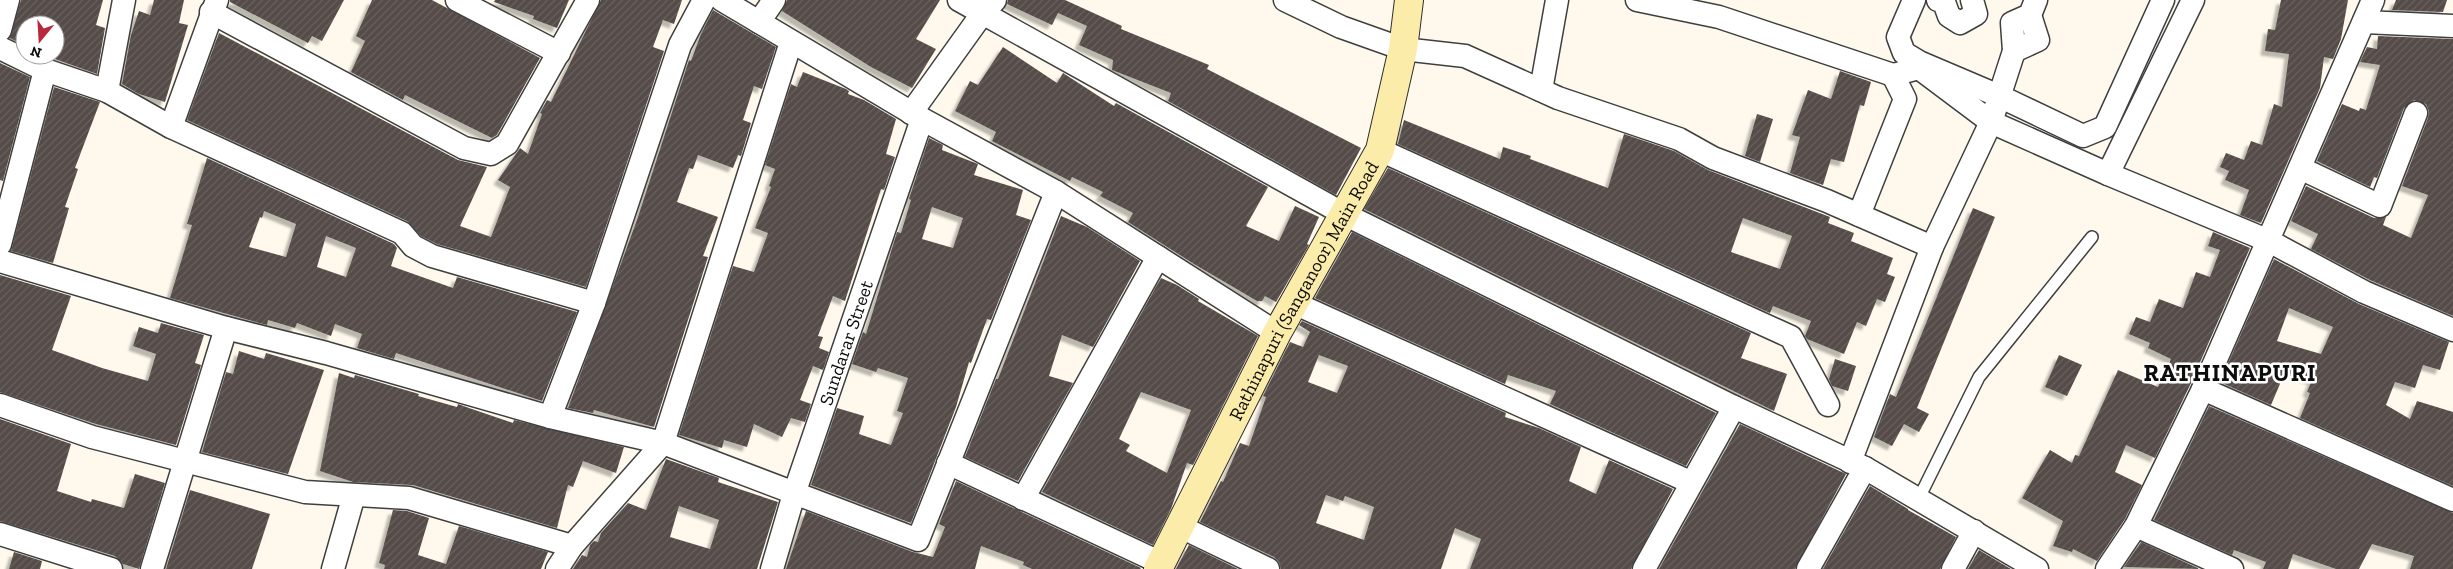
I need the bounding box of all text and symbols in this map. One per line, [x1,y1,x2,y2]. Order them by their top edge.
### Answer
north arrow [15,15,65,65]
text: N [28,42,44,62]
street label: Rathinapuri (Sanganoor) Main Road [1223,156,1383,424]
street label: Sundarar Street [814,277,878,408]
district label: RATHINAPURI [2143,358,2317,387]

